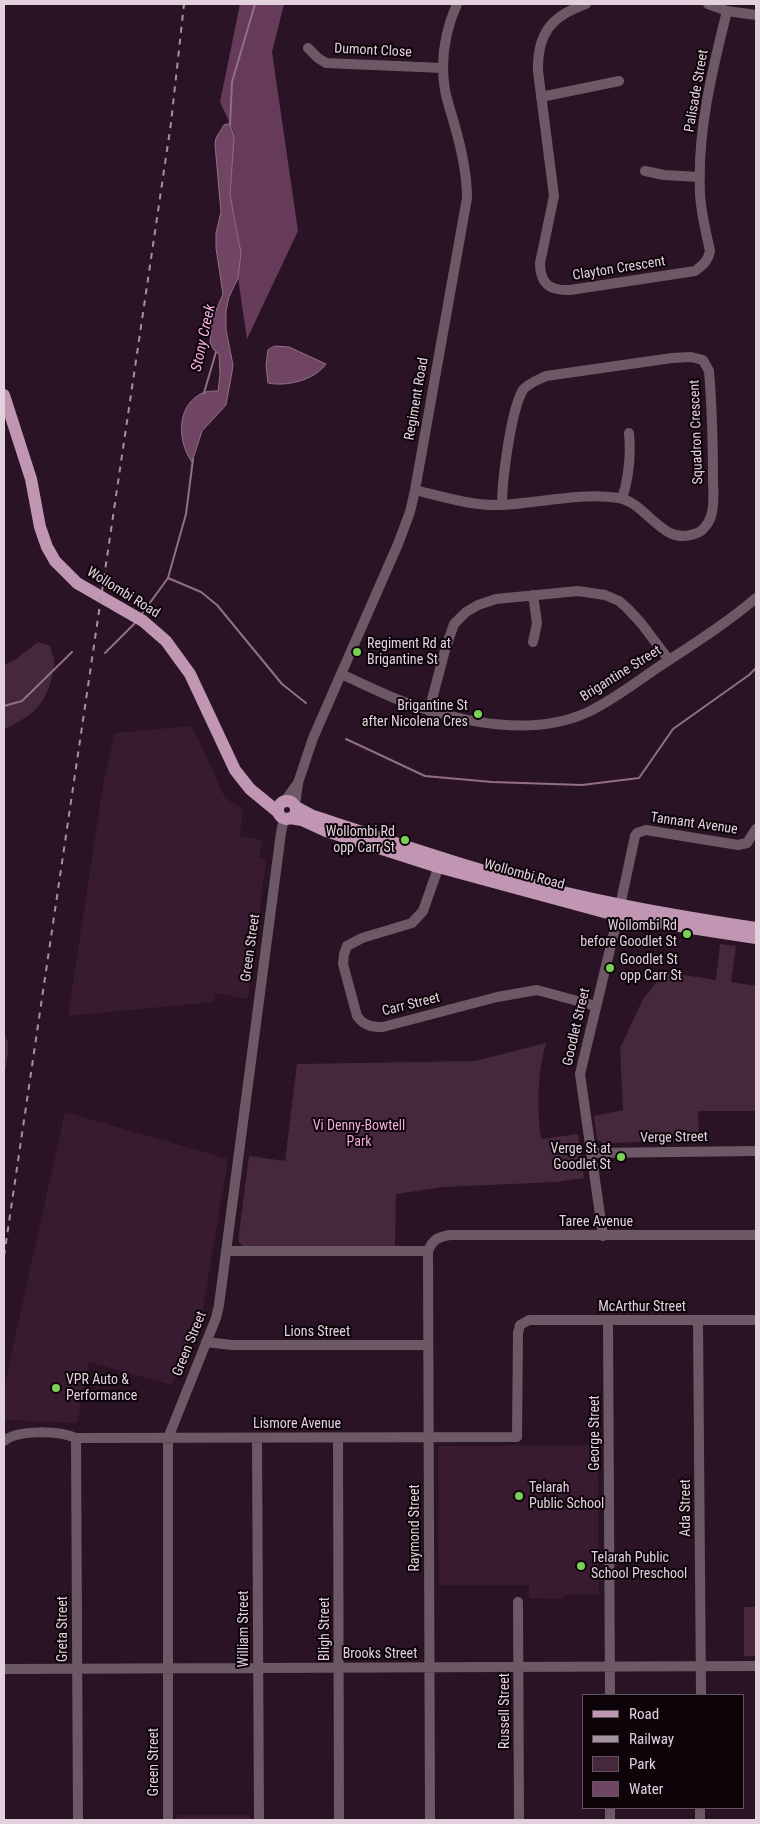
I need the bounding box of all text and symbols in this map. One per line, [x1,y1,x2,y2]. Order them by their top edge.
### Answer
street label: Dumont Close [334,41,412,61]
street label: Palisade Street [681,48,713,134]
street label: Clayton Crescent [571,253,667,285]
water label: Stony Creek [188,303,220,373]
street label: Regiment Road [401,356,433,442]
street label: Squadron Crescent [687,379,707,485]
street label: Wollombi Road [83,564,163,622]
place label: Regiment Rd at Brigantine St [367,636,451,669]
street label: Brigantine Street [577,642,665,706]
marker: Regiment Rd at Brigantine St [351,646,363,658]
place label: Brigantine St after Nicolena Cres [362,698,468,730]
marker: Brigantine St after Nicolena Cres [472,708,484,720]
street label: Tannant Avenue [649,810,739,838]
place label: Wollombi Rd opp Carr St [326,824,395,856]
marker: Wollombi Rd opp Carr St [399,834,411,846]
street label: Wollombi Road [482,856,566,894]
street label: Green Street [238,913,264,983]
place label: Wollombi Rd before Goodlet St [580,918,677,950]
marker: Wollombi Rd before Goodlet St [681,928,693,940]
place label: Goodlet St opp Carr St [620,952,682,984]
marker: Goodlet St opp Carr St [604,962,616,974]
street label: Goodlet Street [560,987,594,1067]
street label: Carr Street [380,990,442,1020]
park label: Vi Denny-Bowtell Park [313,1118,405,1150]
street label: Verge Street [640,1129,708,1147]
place label: Verge St at Goodlet St [551,1141,611,1174]
marker: Verge St at Goodlet St [615,1151,627,1163]
street label: Taree Avenue [559,1214,633,1230]
street label: McArthur Street [598,1299,686,1315]
street label: Green Street [169,1309,211,1379]
street label: Lions Street [284,1324,350,1340]
place label: VPR Auto & Performance [66,1372,137,1404]
marker: VPR Auto & Performance [50,1382,62,1394]
street label: George Street [587,1395,603,1471]
street label: Lismore Avenue [253,1416,341,1432]
street label: Ada Street [678,1479,694,1537]
place label: Telarah Public School [529,1480,604,1512]
street label: Raymond Street [407,1484,423,1572]
marker: Telarah Public School [513,1490,525,1502]
place label: Telarah Public School Preschool [591,1550,687,1582]
marker: Telarah Public School Preschool [575,1560,587,1572]
street label: William Street [236,1591,252,1667]
street label: Greta Street [55,1596,71,1662]
street label: Bligh Street [317,1597,333,1661]
street label: Brooks Street [343,1646,417,1662]
street label: Russell Street [497,1673,513,1749]
legend [582,1694,745,1809]
text: Road [629,1705,659,1723]
street label: Green Street [146,1728,162,1796]
text: Railway [629,1730,674,1748]
text: Park [629,1755,656,1773]
text: Water [629,1780,663,1798]

